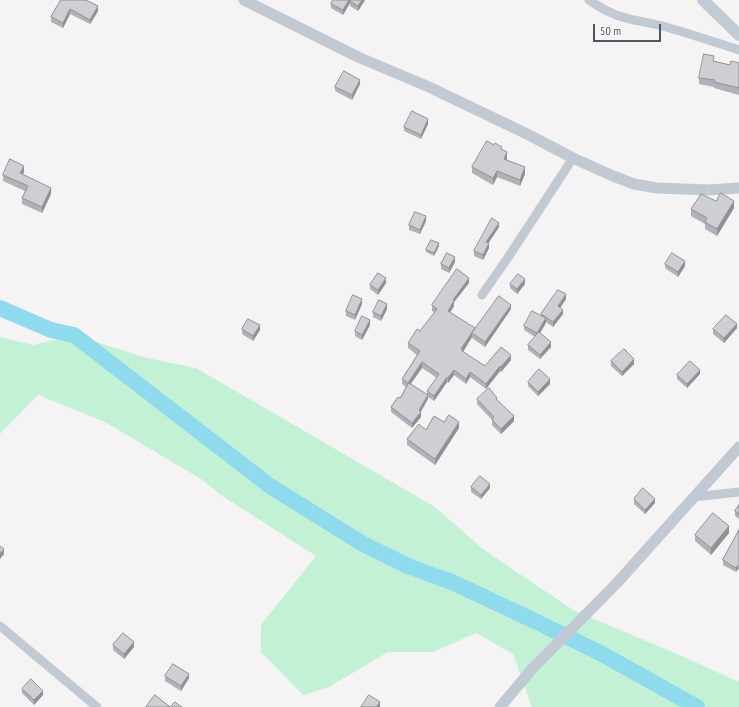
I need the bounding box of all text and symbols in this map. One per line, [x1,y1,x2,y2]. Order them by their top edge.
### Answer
scale bar [595,16,663,42]
text: 50 m [600,23,621,38]

